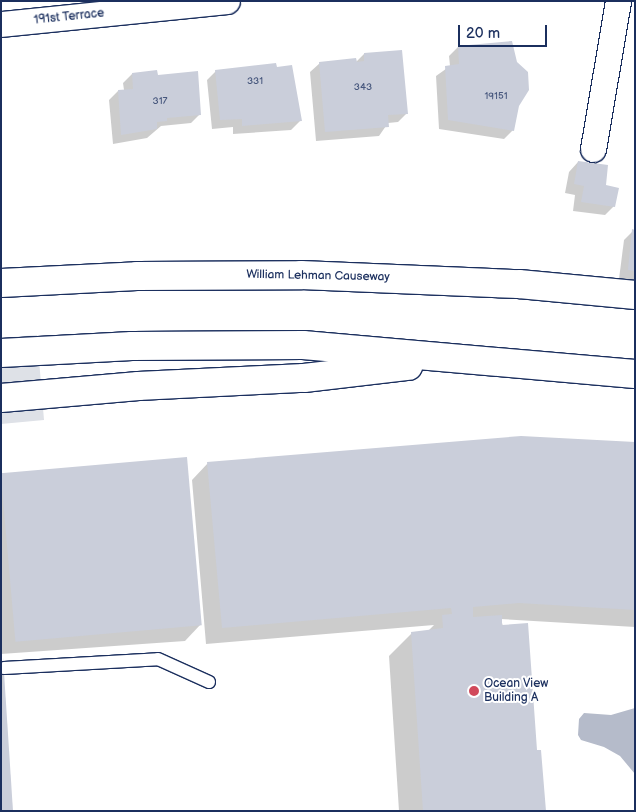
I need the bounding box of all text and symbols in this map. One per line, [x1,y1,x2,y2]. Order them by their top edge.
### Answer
street label: 191st Terrace [33,6,105,28]
scale bar [461,15,550,47]
text: 20 m [466,24,500,43]
house number: 331 [247,76,263,88]
house number: 343 [354,82,372,94]
house number: 19151 [484,91,508,103]
house number: 317 [153,96,167,108]
street label: William Lehman Causeway [246,268,390,284]
place label: Ocean View Building A [484,677,549,705]
marker: Ocean View Building A [468,685,480,697]

